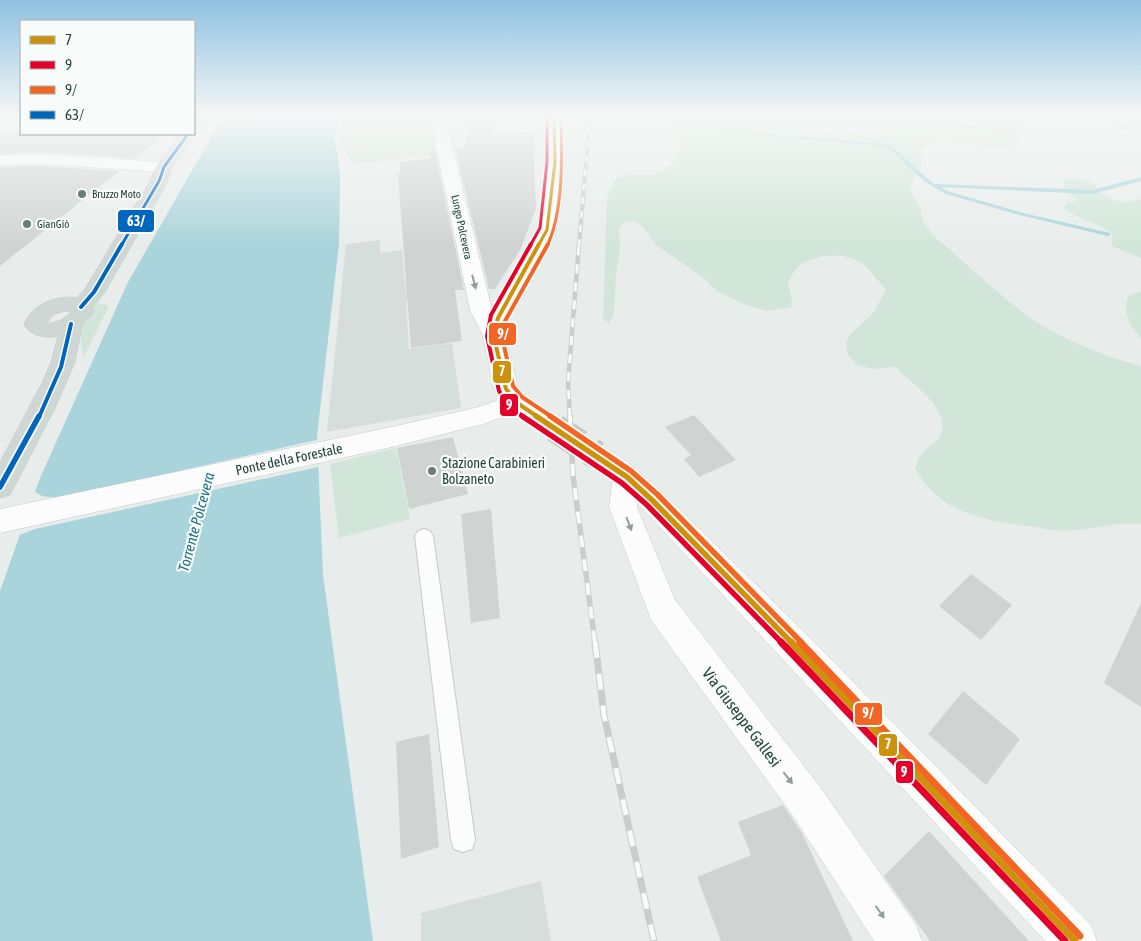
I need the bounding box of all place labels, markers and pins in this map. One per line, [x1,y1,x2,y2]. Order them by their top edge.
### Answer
marker: Bruzzo Moto [76,188,88,200]
place label: Bruzzo Moto [92,188,141,200]
marker: GianGiò [21,218,33,230]
place label: GianGiò [37,218,69,230]
place label: Stazione Carabinieri Bolzaneto [442,455,545,487]
marker: Stazione Carabinieri Bolzaneto [426,465,438,477]

